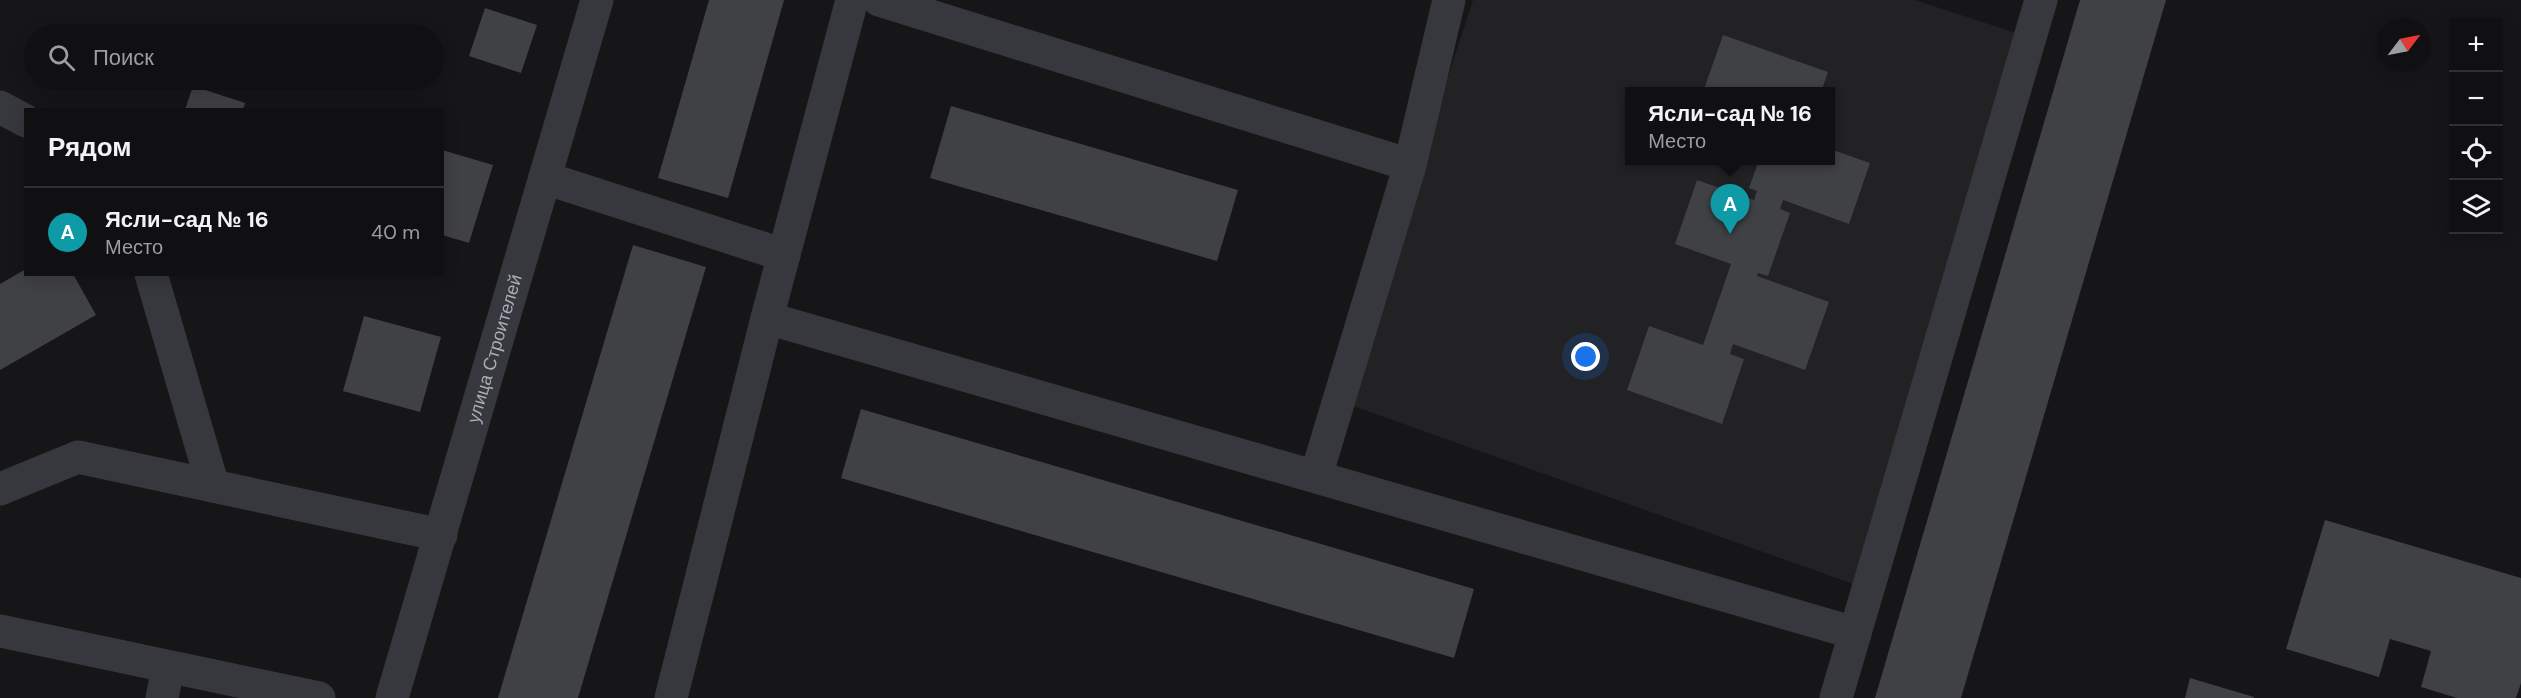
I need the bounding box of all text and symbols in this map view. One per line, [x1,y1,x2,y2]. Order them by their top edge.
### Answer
north arrow [2377,18,2431,72]
map controls [2449,18,2503,234]
button: + [2449,18,2503,72]
search box [24,24,444,90]
icon: search [45,41,78,74]
text: Поиск [93,43,154,72]
button: − [2449,72,2503,126]
popup [1625,87,1835,165]
text: Ясли-сад № 16 [1648,99,1812,128]
button: locate [2449,126,2503,180]
text: Место [1648,128,1706,154]
text: Рядом [48,130,131,164]
button: layers [2449,180,2503,234]
pin: A [1710,184,1750,234]
text: Ясли-сад № 16 [105,205,269,234]
text: A [60,219,75,245]
text: 40 m [371,219,420,245]
text: Место [105,234,163,260]
street label: улица Строителей [461,272,528,426]
your location [1571,342,1600,371]

